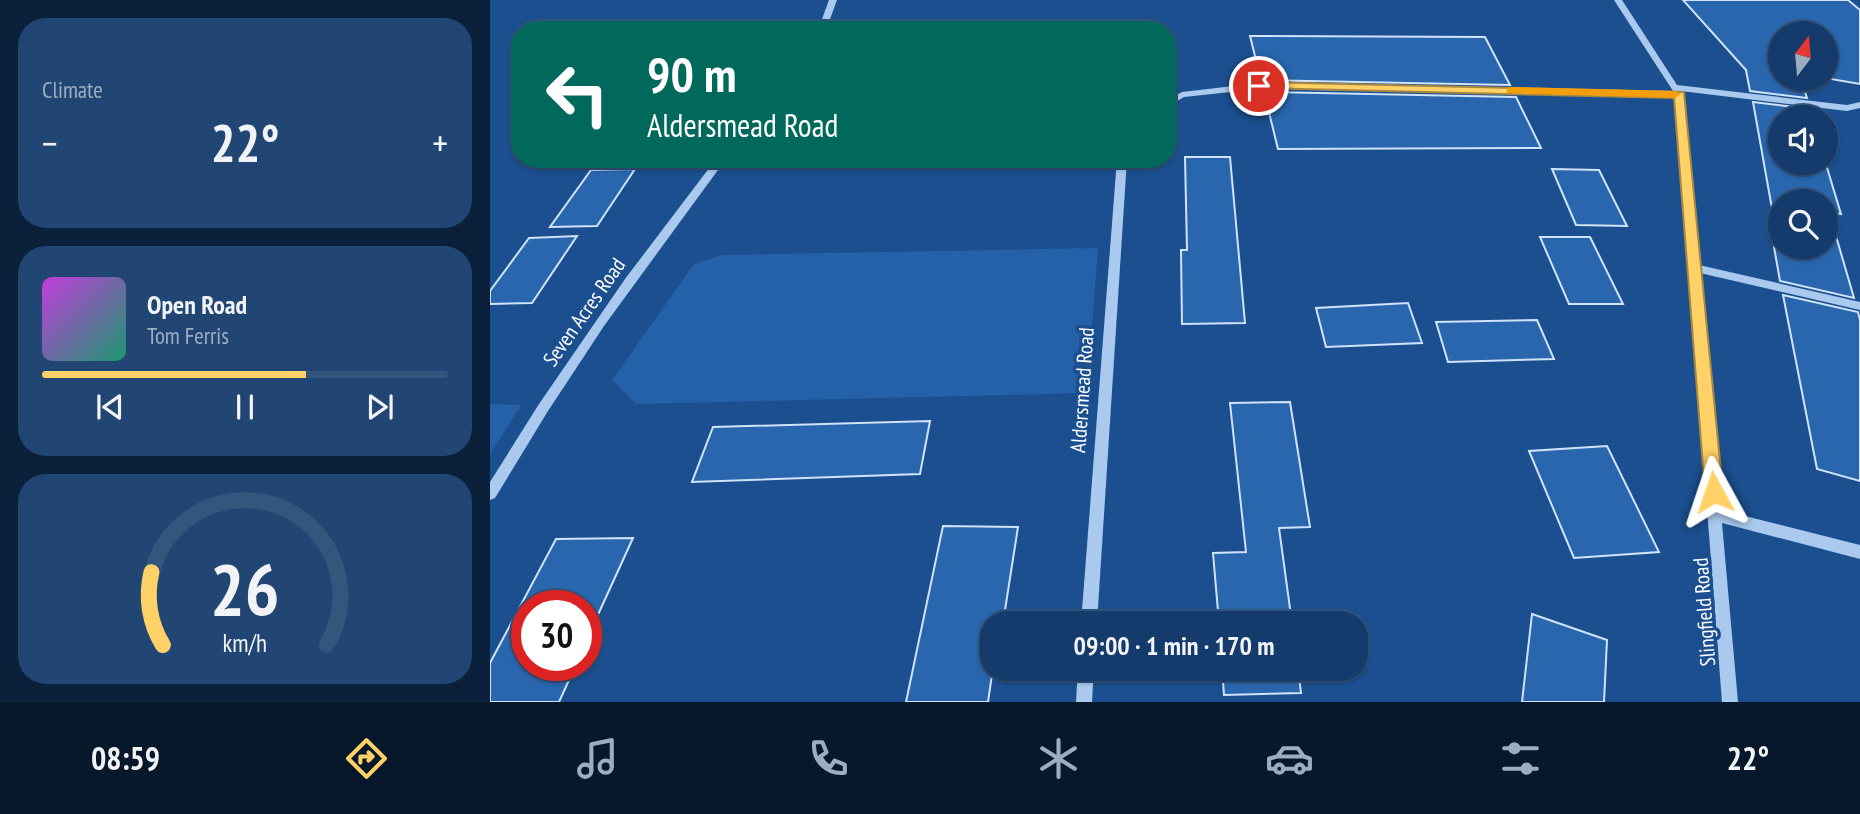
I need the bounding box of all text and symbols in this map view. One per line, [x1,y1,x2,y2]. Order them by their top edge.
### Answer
north arrow [1768,21,1838,91]
map controls [1768,21,1838,259]
text: 90 m [647,42,736,106]
icon: left [532,49,623,140]
pin [1229,56,1289,116]
icon: arrive [1240,67,1278,105]
text: Climate [42,75,103,104]
text: Aldersmead Road [647,104,838,146]
button: sound [1768,105,1838,175]
text: 22° [211,109,279,176]
text: − [42,118,58,167]
text: + [432,118,448,167]
button: search [1768,189,1838,259]
street label: Seven Acres Road [537,253,631,371]
text: Open Road [147,288,247,321]
text: Tom Ferris [147,321,229,350]
street label: Aldersmead Road [1064,326,1100,454]
icon: previous [91,388,129,426]
icon: pause [226,388,264,426]
icon: next [361,388,399,426]
position arrow [1677,455,1751,529]
text: 26 [210,541,280,635]
street label: Slingfield Road [1687,557,1721,667]
speed limit sign: 30 [511,590,602,681]
text: km/h [223,627,267,659]
text: 09:00 · 1 min · 170 m [1074,629,1274,662]
icon: directions [342,734,391,783]
icon: music [573,734,622,783]
icon: phone [804,734,853,783]
icon: climate [1034,734,1083,783]
icon: car [1265,734,1314,783]
icon: filters [1496,734,1545,783]
text: 08:59 [91,737,160,779]
text: 22° [1727,737,1769,779]

